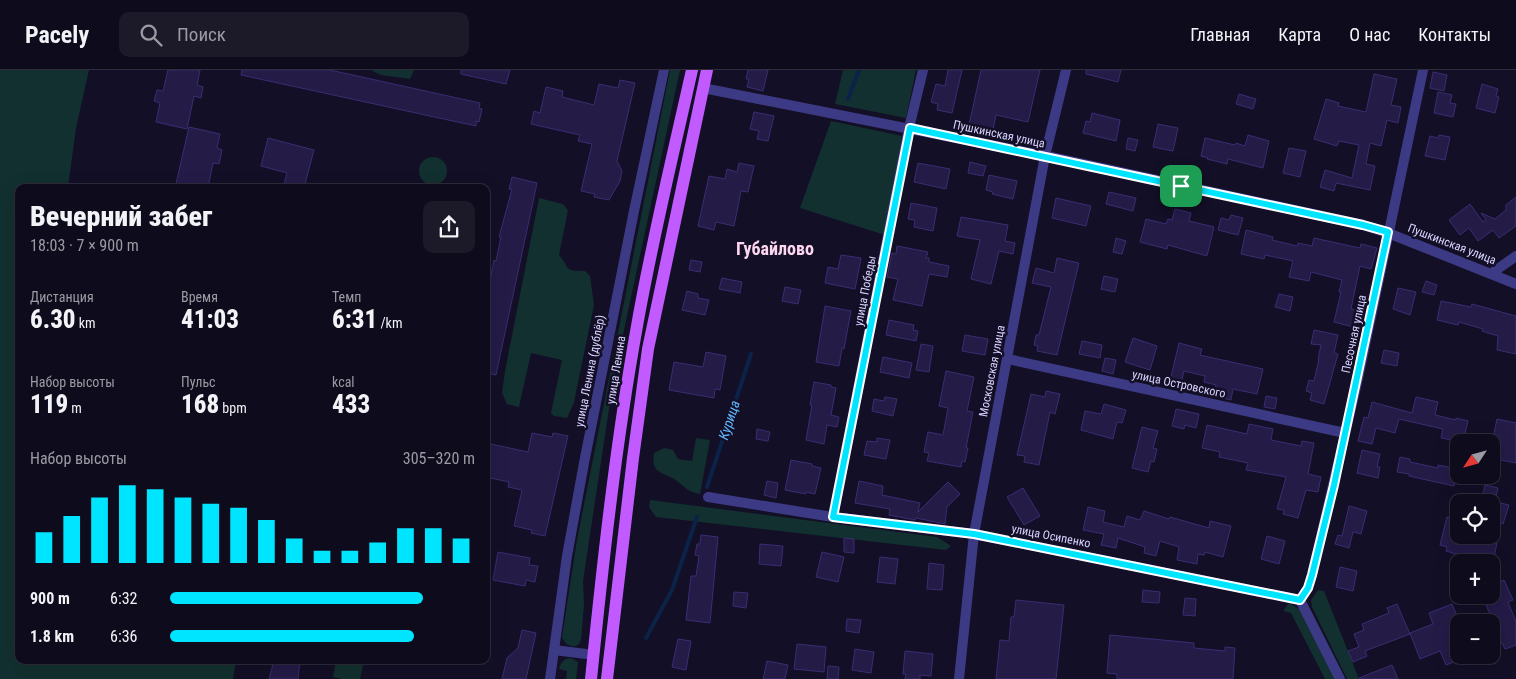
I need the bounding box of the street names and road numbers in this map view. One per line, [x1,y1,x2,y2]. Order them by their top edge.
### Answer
street label: Пушкинская улица [952,117,1046,151]
street label: Пушкинская улица [1406,221,1498,267]
street label: улица Победы [851,255,879,327]
street label: Песочная улица [1339,293,1369,374]
street label: улица Ленина (дублёр) [572,314,608,428]
street label: Московская улица [976,324,1008,418]
street label: улица Ленина [604,335,628,405]
street label: улица Островского [1131,367,1227,401]
street label: улица Осипенко [1010,521,1092,551]

